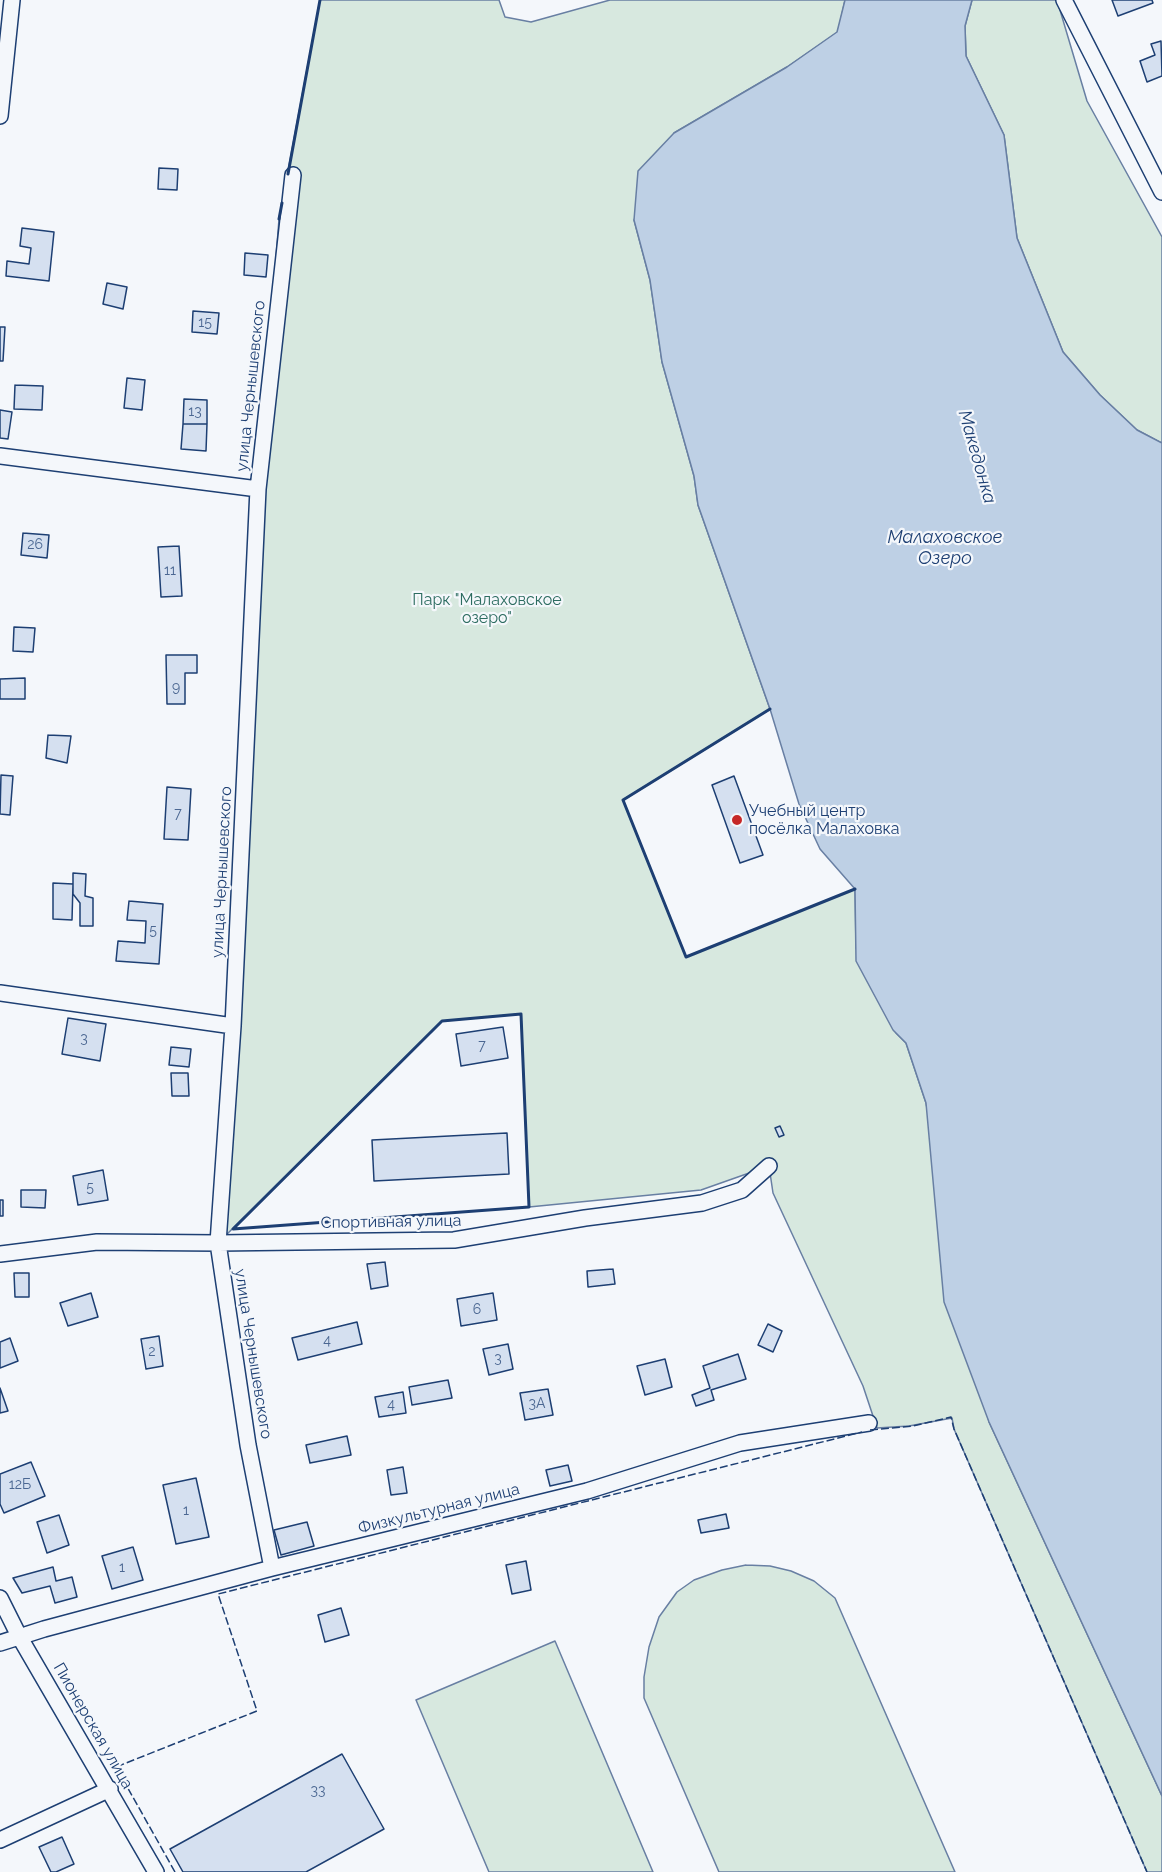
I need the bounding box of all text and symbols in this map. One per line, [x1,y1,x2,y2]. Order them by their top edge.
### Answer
street label: улица Чернышевского [232,299,270,473]
house number: 15 [198,315,212,331]
house number: 13 [188,404,202,420]
water label: Македонка [953,408,1001,506]
water label: Малаховское Озеро [888,527,1002,570]
house number: 26 [27,537,43,553]
house number: 11 [164,563,176,579]
park label: Парк "Малаховское озеро" [412,590,562,628]
house number: 9 [172,680,180,696]
street label: улица Чернышевского [208,786,236,958]
place label: Учебный центр посёлка Малаховка [749,801,900,839]
house number: 7 [174,806,182,822]
marker: Учебный центр посёлка Малаховка [730,813,744,827]
house number: 5 [149,923,157,939]
house number: 3 [80,1031,88,1047]
house number: 7 [478,1038,486,1054]
house number: 5 [86,1180,94,1196]
street label: Спортивная улица [320,1211,462,1233]
street label: улица Чернышевского [230,1268,276,1440]
house number: 6 [473,1302,481,1318]
house number: 4 [323,1333,331,1349]
house number: 2 [148,1344,156,1360]
house number: 3 [494,1351,502,1367]
house number: 3А [529,1396,545,1412]
house number: 4 [387,1397,395,1413]
house number: 12Б [9,1477,31,1493]
street label: Физкультурная улица [356,1480,522,1538]
house number: 1 [183,1503,189,1519]
house number: 1 [119,1560,125,1576]
street label: Пионерская улица [49,1660,137,1792]
house number: 33 [311,1783,325,1799]

